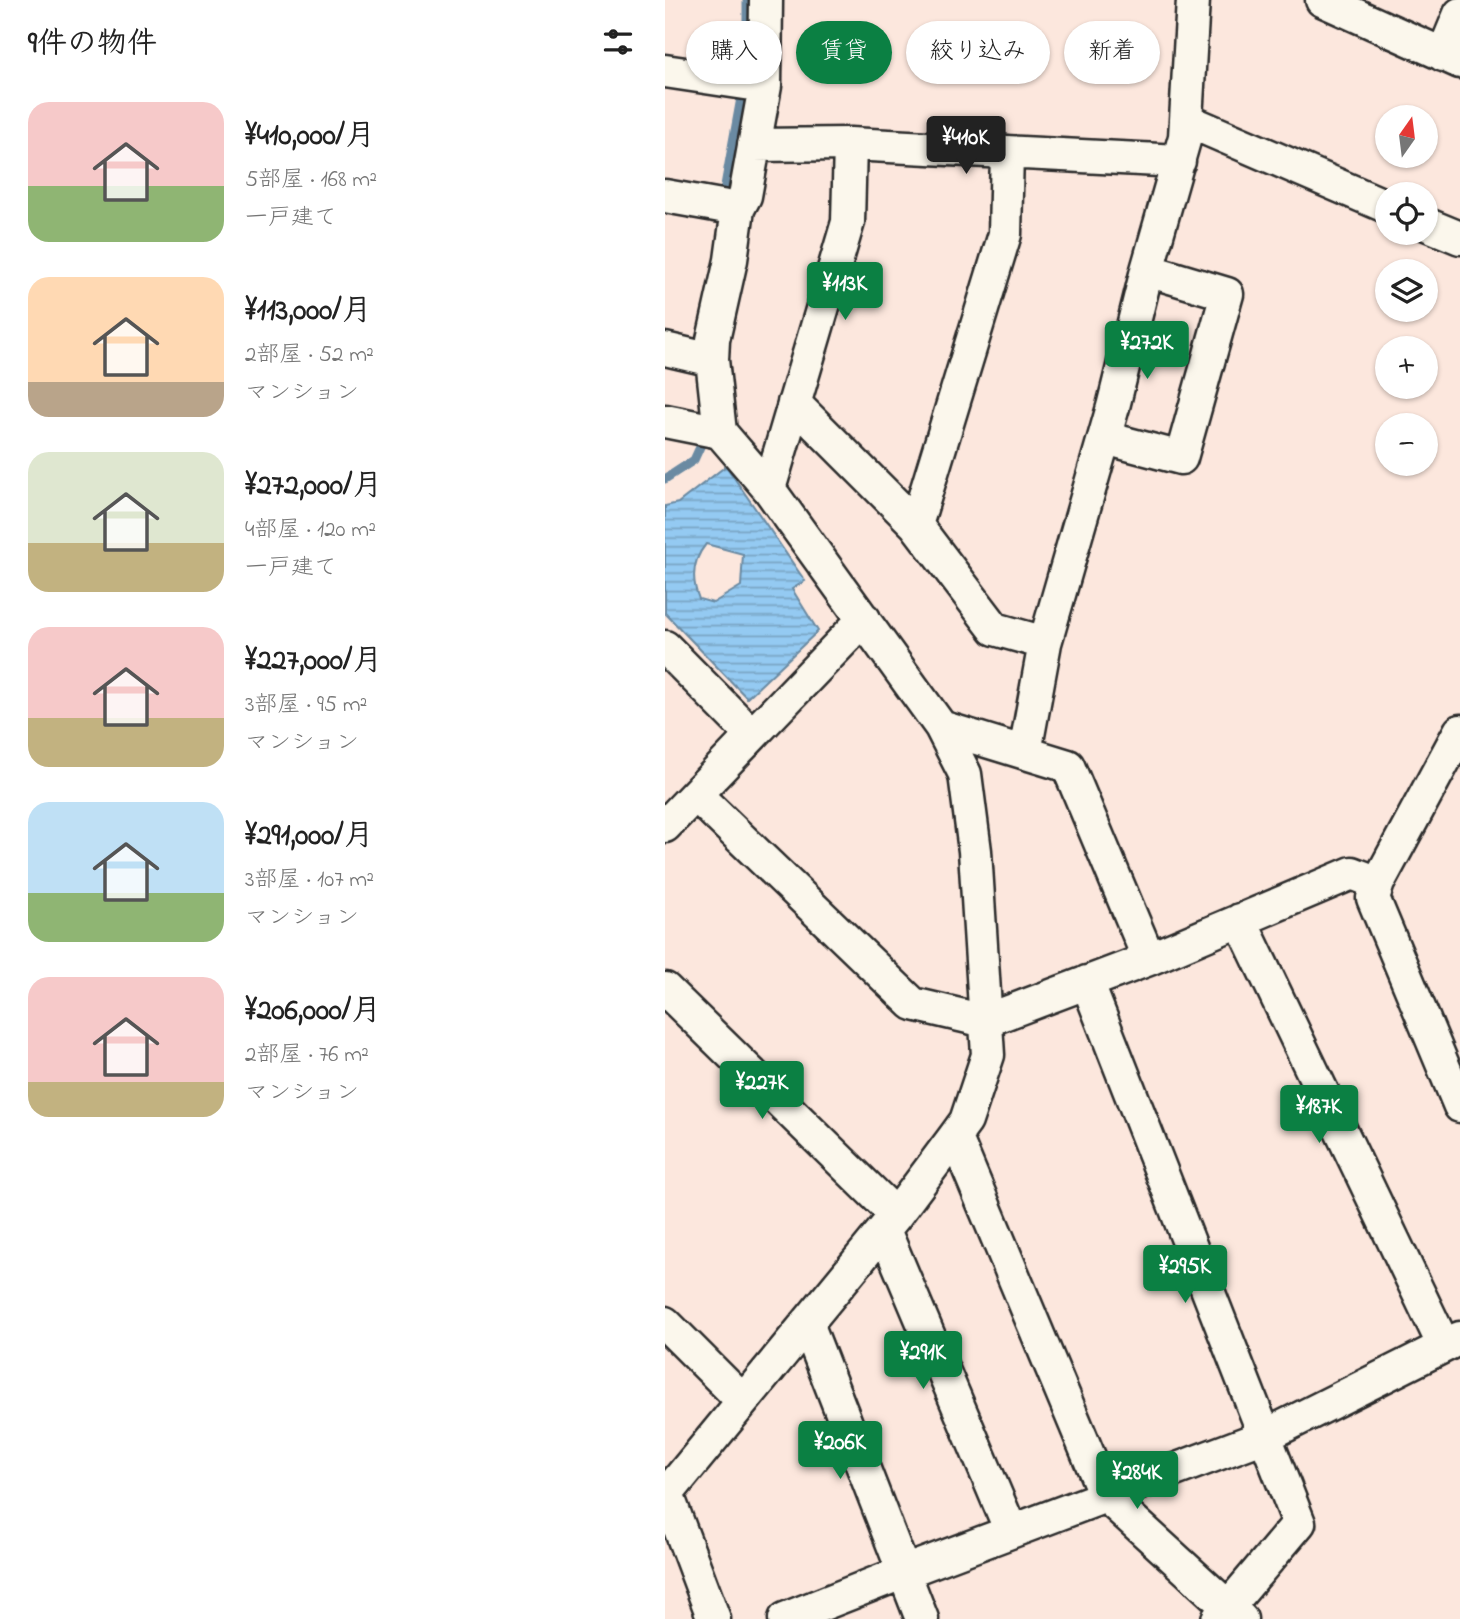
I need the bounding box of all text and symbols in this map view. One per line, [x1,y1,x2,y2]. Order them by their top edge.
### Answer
chip: 購入 [686,21,782,84]
chip: 賃貸 [796,21,892,84]
chip: 絞り込み [906,21,1050,84]
chip: 新着 [1064,21,1160,84]
text: 9件の物件 [28,23,157,67]
icon: filters [599,23,637,61]
north arrow [1375,105,1439,168]
map controls [1375,105,1438,476]
text: ¥410,000/月 [245,115,375,159]
pin: ¥410K [917,116,1015,176]
text: ¥410K [943,122,989,155]
icon: home [84,130,168,214]
text: 5部屋 · 168 m² [245,164,377,197]
button: locate [1375,182,1438,245]
text: 一戸建て [245,202,337,235]
button: layers [1375,259,1438,322]
pin: ¥113K [796,262,894,322]
text: ¥113K [823,268,867,301]
text: ¥113,000/月 [245,290,372,334]
icon: home [84,305,168,389]
pin: ¥272K [1098,322,1196,381]
text: ¥272K [1121,327,1173,360]
button: + [1375,336,1438,399]
text: 2部屋 · 52 m² [245,339,374,372]
text: マンション [245,377,359,410]
button: − [1375,413,1438,476]
text: ¥272,000/月 [245,465,382,509]
icon: home [84,480,168,564]
text: 4部屋 · 120 m² [245,514,376,547]
text: 一戸建て [245,552,337,585]
text: ¥227,000/月 [245,640,382,684]
icon: home [84,655,168,739]
text: 3部屋 · 95 m² [245,689,367,722]
text: マンション [245,727,359,760]
text: ¥291,000/月 [245,815,374,859]
icon: home [84,830,168,914]
text: 3部屋 · 107 m² [245,864,374,897]
text: マンション [245,902,359,935]
text: ¥206,000/月 [245,990,381,1034]
icon: home [84,1005,168,1089]
text: 2部屋 · 76 m² [245,1039,369,1072]
pin: ¥227K [713,1062,811,1121]
text: ¥227K [736,1067,788,1100]
text: マンション [245,1077,359,1110]
pin: ¥187K [1270,1086,1368,1145]
text: ¥187K [1296,1091,1342,1124]
pin: ¥295K [1136,1246,1234,1305]
text: ¥295K [1159,1251,1211,1284]
pin: ¥291K [874,1332,972,1391]
text: ¥291K [900,1337,946,1370]
pin: ¥206K [791,1422,889,1481]
text: ¥206K [814,1427,866,1460]
pin: ¥284K [1088,1452,1186,1511]
text: ¥284K [1112,1457,1162,1490]

